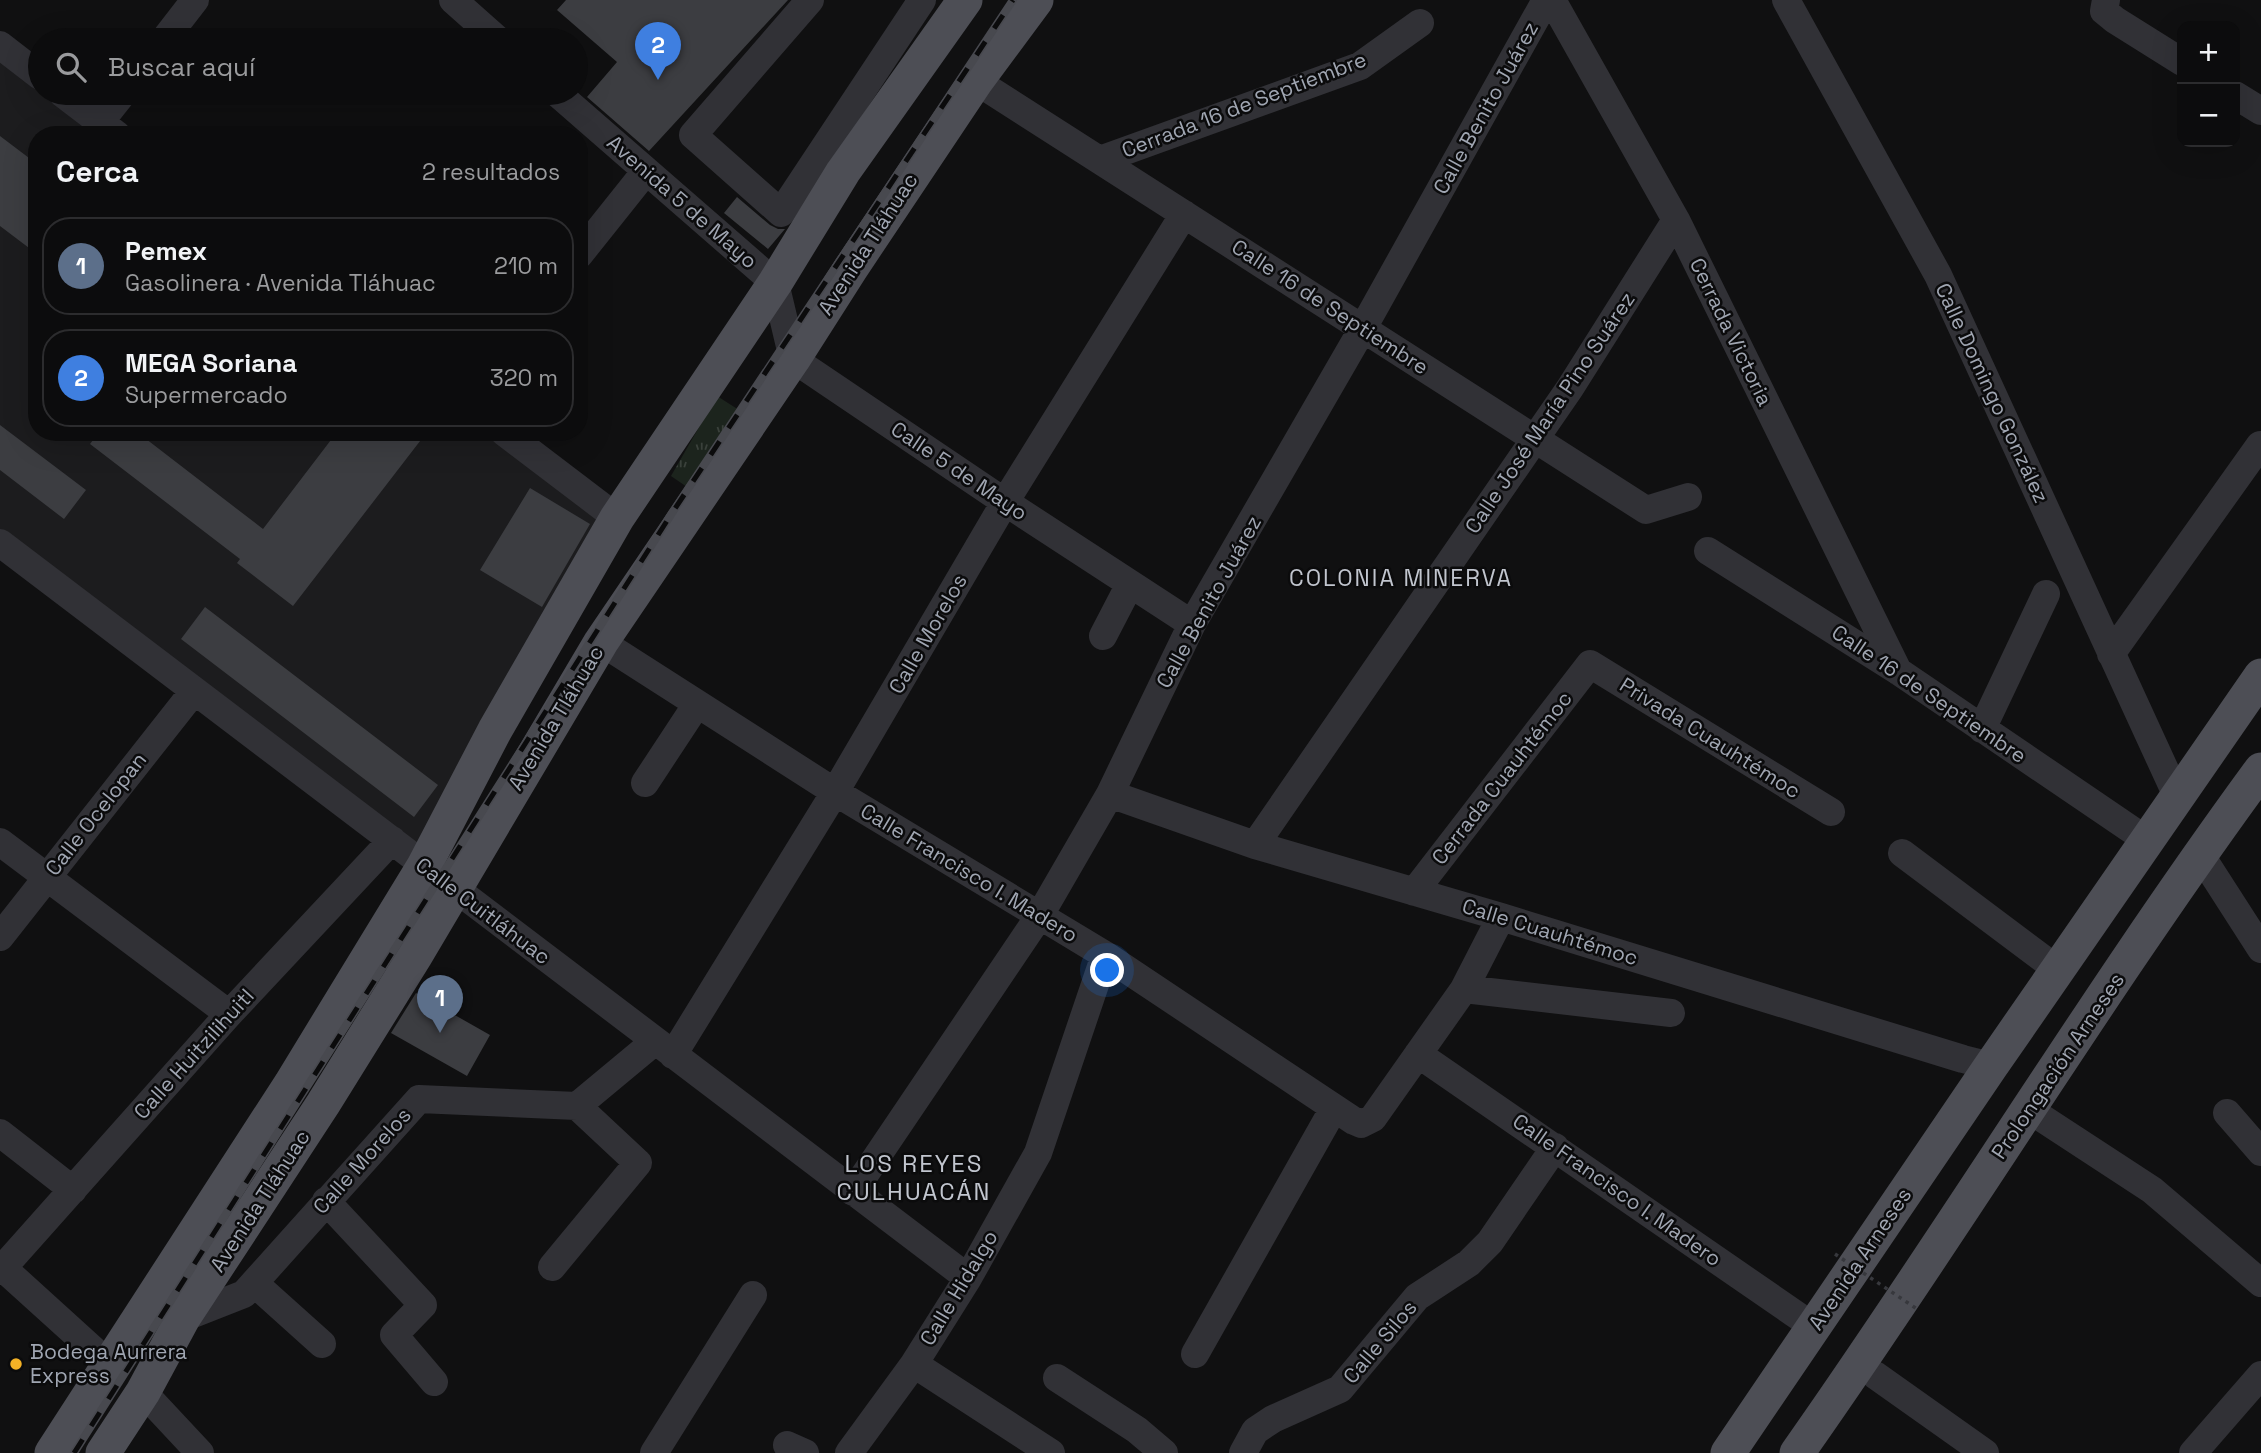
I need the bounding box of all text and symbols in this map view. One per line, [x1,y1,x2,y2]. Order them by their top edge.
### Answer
street label: Calle Benito Juárez [1427,17,1544,199]
map controls [2177,21,2240,147]
button: + [2177,21,2240,84]
pin: 2 [635,22,681,80]
search box [28,28,588,105]
street label: Cerrada 16 de Septiembre [1118,45,1370,164]
icon: search [52,48,90,86]
text: Buscar aquí [108,50,255,84]
button: − [2177,84,2240,147]
street label: Avenida 5 de Mayo [602,129,763,274]
text: Cerca [56,152,139,191]
text: 2 resultados [422,157,560,187]
street label: Avenida Tláhuac [812,168,924,320]
street label: Calle 16 de Septiembre [1227,233,1434,380]
text: Pemex [125,234,207,268]
text: 1 [76,251,86,281]
text: 210 m [494,251,558,281]
street label: Cerrada Victoria [1684,253,1779,410]
text: Gasolinera · Avenida Tláhuac [125,268,436,298]
street label: Calle Domingo González [1930,279,2055,507]
street label: Calle José María Pino Suárez [1459,287,1641,539]
text: MEGA Soriana [125,346,297,380]
text: 2 [74,363,88,393]
text: 320 m [490,363,558,393]
text: Supermercado [125,380,288,410]
street label: Calle 5 de Mayo [886,415,1033,526]
street label: Calle Benito Juárez [1150,511,1267,693]
district label: COLONIA MINERVA [1289,563,1513,593]
street label: Calle Morelos [882,569,973,699]
street label: Calle 16 de Septiembre [1827,618,2032,769]
street label: Avenida Tláhuac [502,640,609,795]
street label: Privada Cuauhtémoc [1615,671,1806,804]
street label: Cerrada Cuauhtémoc [1425,685,1578,870]
street label: Calle Ocelopan [39,747,152,881]
street label: Calle Francisco I. Madero [856,797,1083,948]
street label: Calle Cuitláhuac [411,851,556,970]
street label: Calle Cuauhtémoc [1459,892,1641,971]
your location [1090,953,1124,987]
street label: Prolongación Arneses [1985,967,2130,1164]
pin: 1 [417,975,463,1033]
street label: Calle Huitzilihuitl [128,983,260,1125]
street label: Calle Morelos [307,1102,416,1219]
street label: Calle Francisco I. Madero [1508,1107,1727,1272]
street label: Avenida Tláhuac [204,1125,316,1277]
district label: LOS REYES CULHUACÁN [836,1148,992,1207]
street label: Avenida Arneses [1802,1182,1917,1335]
street label: Calle Hidalgo [914,1225,1004,1350]
street label: Calle Silos [1337,1294,1422,1389]
place label: Bodega Aurrera Express [30,1338,187,1389]
marker: Bodega Aurrera Express [8,1356,24,1372]

